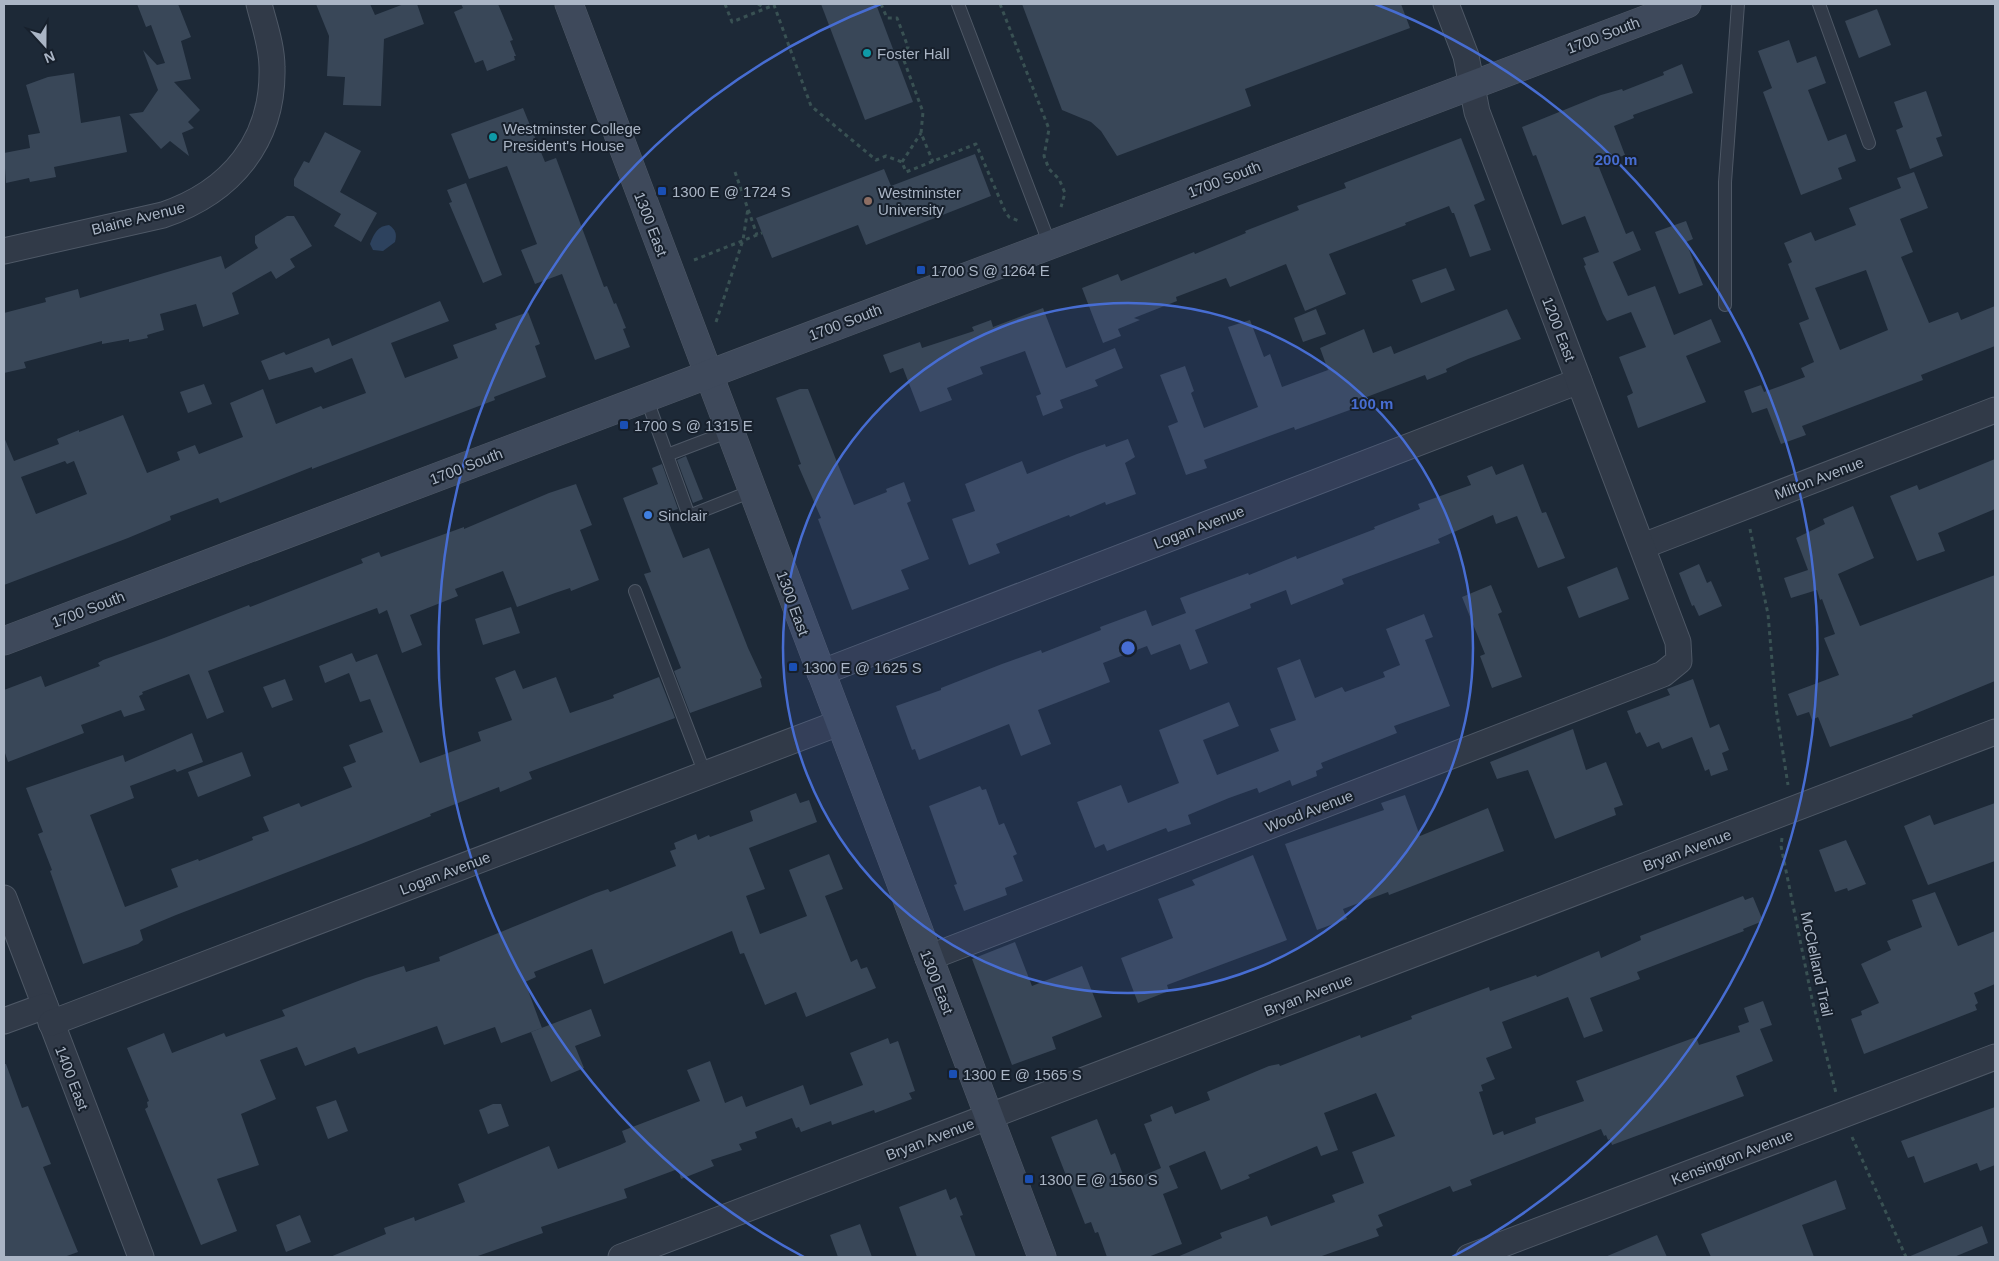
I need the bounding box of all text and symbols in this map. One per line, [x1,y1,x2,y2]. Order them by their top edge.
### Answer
street label: 1700 South [1564,13,1642,57]
north arrow [20,20,70,70]
place label: Foster Hall [877,45,950,62]
marker: Foster Hall [861,47,873,59]
text: N [42,48,57,66]
place label: Westminster College President's House [503,120,641,154]
marker: Westminster College President's House [487,131,499,143]
text: 200 m [1595,151,1637,168]
street label: 1700 South [1185,157,1263,201]
place label: 1300 E @ 1724 S [672,183,791,200]
place label: Westminster University [878,184,961,218]
marker: 1300 E @ 1724 S [656,185,668,197]
street label: 1300 East [631,189,671,259]
marker: Westminster University [862,195,874,207]
street label: Blaine Avenue [90,198,186,238]
place label: 1700 S @ 1264 E [931,262,1050,279]
marker: 1700 S @ 1264 E [915,264,927,276]
street label: 1200 East [1539,294,1579,364]
street label: 1700 South [806,300,884,344]
text: 100 m [1351,395,1393,412]
place label: 1700 S @ 1315 E [634,417,753,434]
marker: 1700 S @ 1315 E [618,419,630,431]
street label: 1700 South [427,444,505,488]
street label: Milton Avenue [1772,453,1866,503]
street label: Logan Avenue [1151,502,1247,552]
place label: Sinclair [658,507,707,524]
marker: Sinclair [642,509,654,521]
street label: 1300 East [773,568,813,638]
street label: 1700 South [49,587,127,631]
centre of rings [1119,639,1137,657]
place label: 1300 E @ 1625 S [803,659,922,676]
marker: 1300 E @ 1625 S [787,661,799,673]
street label: Wood Avenue [1263,786,1355,836]
street label: Bryan Avenue [1640,825,1734,875]
street label: Logan Avenue [397,848,493,898]
street label: McClelland Trail [1798,910,1836,1018]
street label: 1300 East [917,947,957,1017]
street label: Bryan Avenue [1261,970,1355,1020]
street label: 1400 East [52,1043,92,1113]
place label: 1300 E @ 1565 S [963,1066,1082,1083]
marker: 1300 E @ 1565 S [947,1068,959,1080]
street label: Bryan Avenue [883,1114,977,1164]
street label: Kensington Avenue [1669,1126,1795,1188]
place label: 1300 E @ 1560 S [1039,1171,1158,1188]
marker: 1300 E @ 1560 S [1023,1173,1035,1185]

